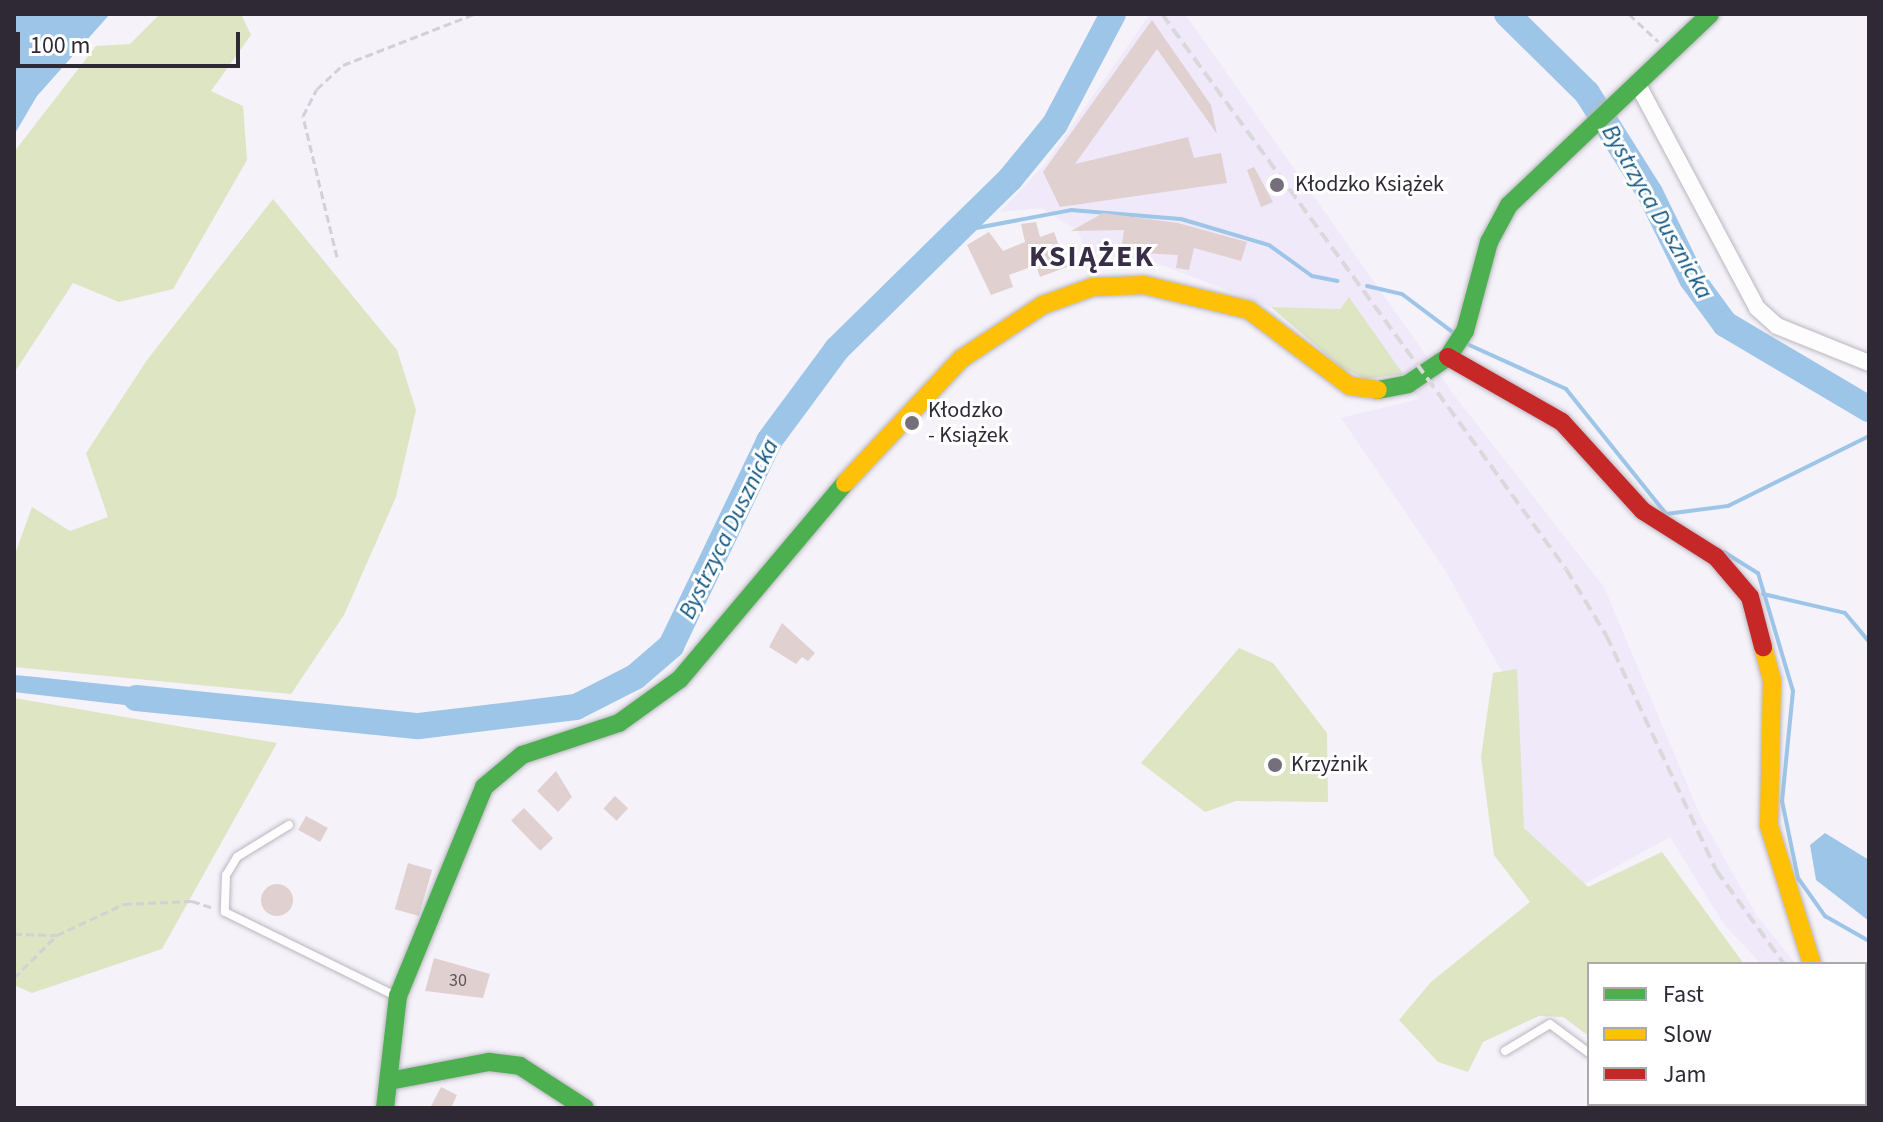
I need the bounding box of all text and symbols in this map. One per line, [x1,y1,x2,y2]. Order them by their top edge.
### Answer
scale bar [20,16,244,66]
text: 100 m [30,28,90,63]
water label: Bystrzyca Dusznicka [1595,120,1719,304]
place label: Kłodzko Książek [1295,172,1444,198]
marker: Kłodzko Książek [1266,174,1288,196]
district label: KSIĄŻEK [1029,239,1155,275]
place label: Kłodzko - Książek [928,397,1009,448]
marker: Kłodzko - Książek [903,414,921,432]
water label: Bystrzyca Dusznicka [673,434,785,624]
place label: Krzyżnik [1291,752,1368,778]
marker: Krzyżnik [1266,756,1284,774]
legend [1587,962,1867,1106]
house number: 30 [449,970,467,992]
text: Fast [1663,977,1704,1012]
text: Slow [1663,1017,1712,1052]
text: Jam [1663,1057,1707,1092]

